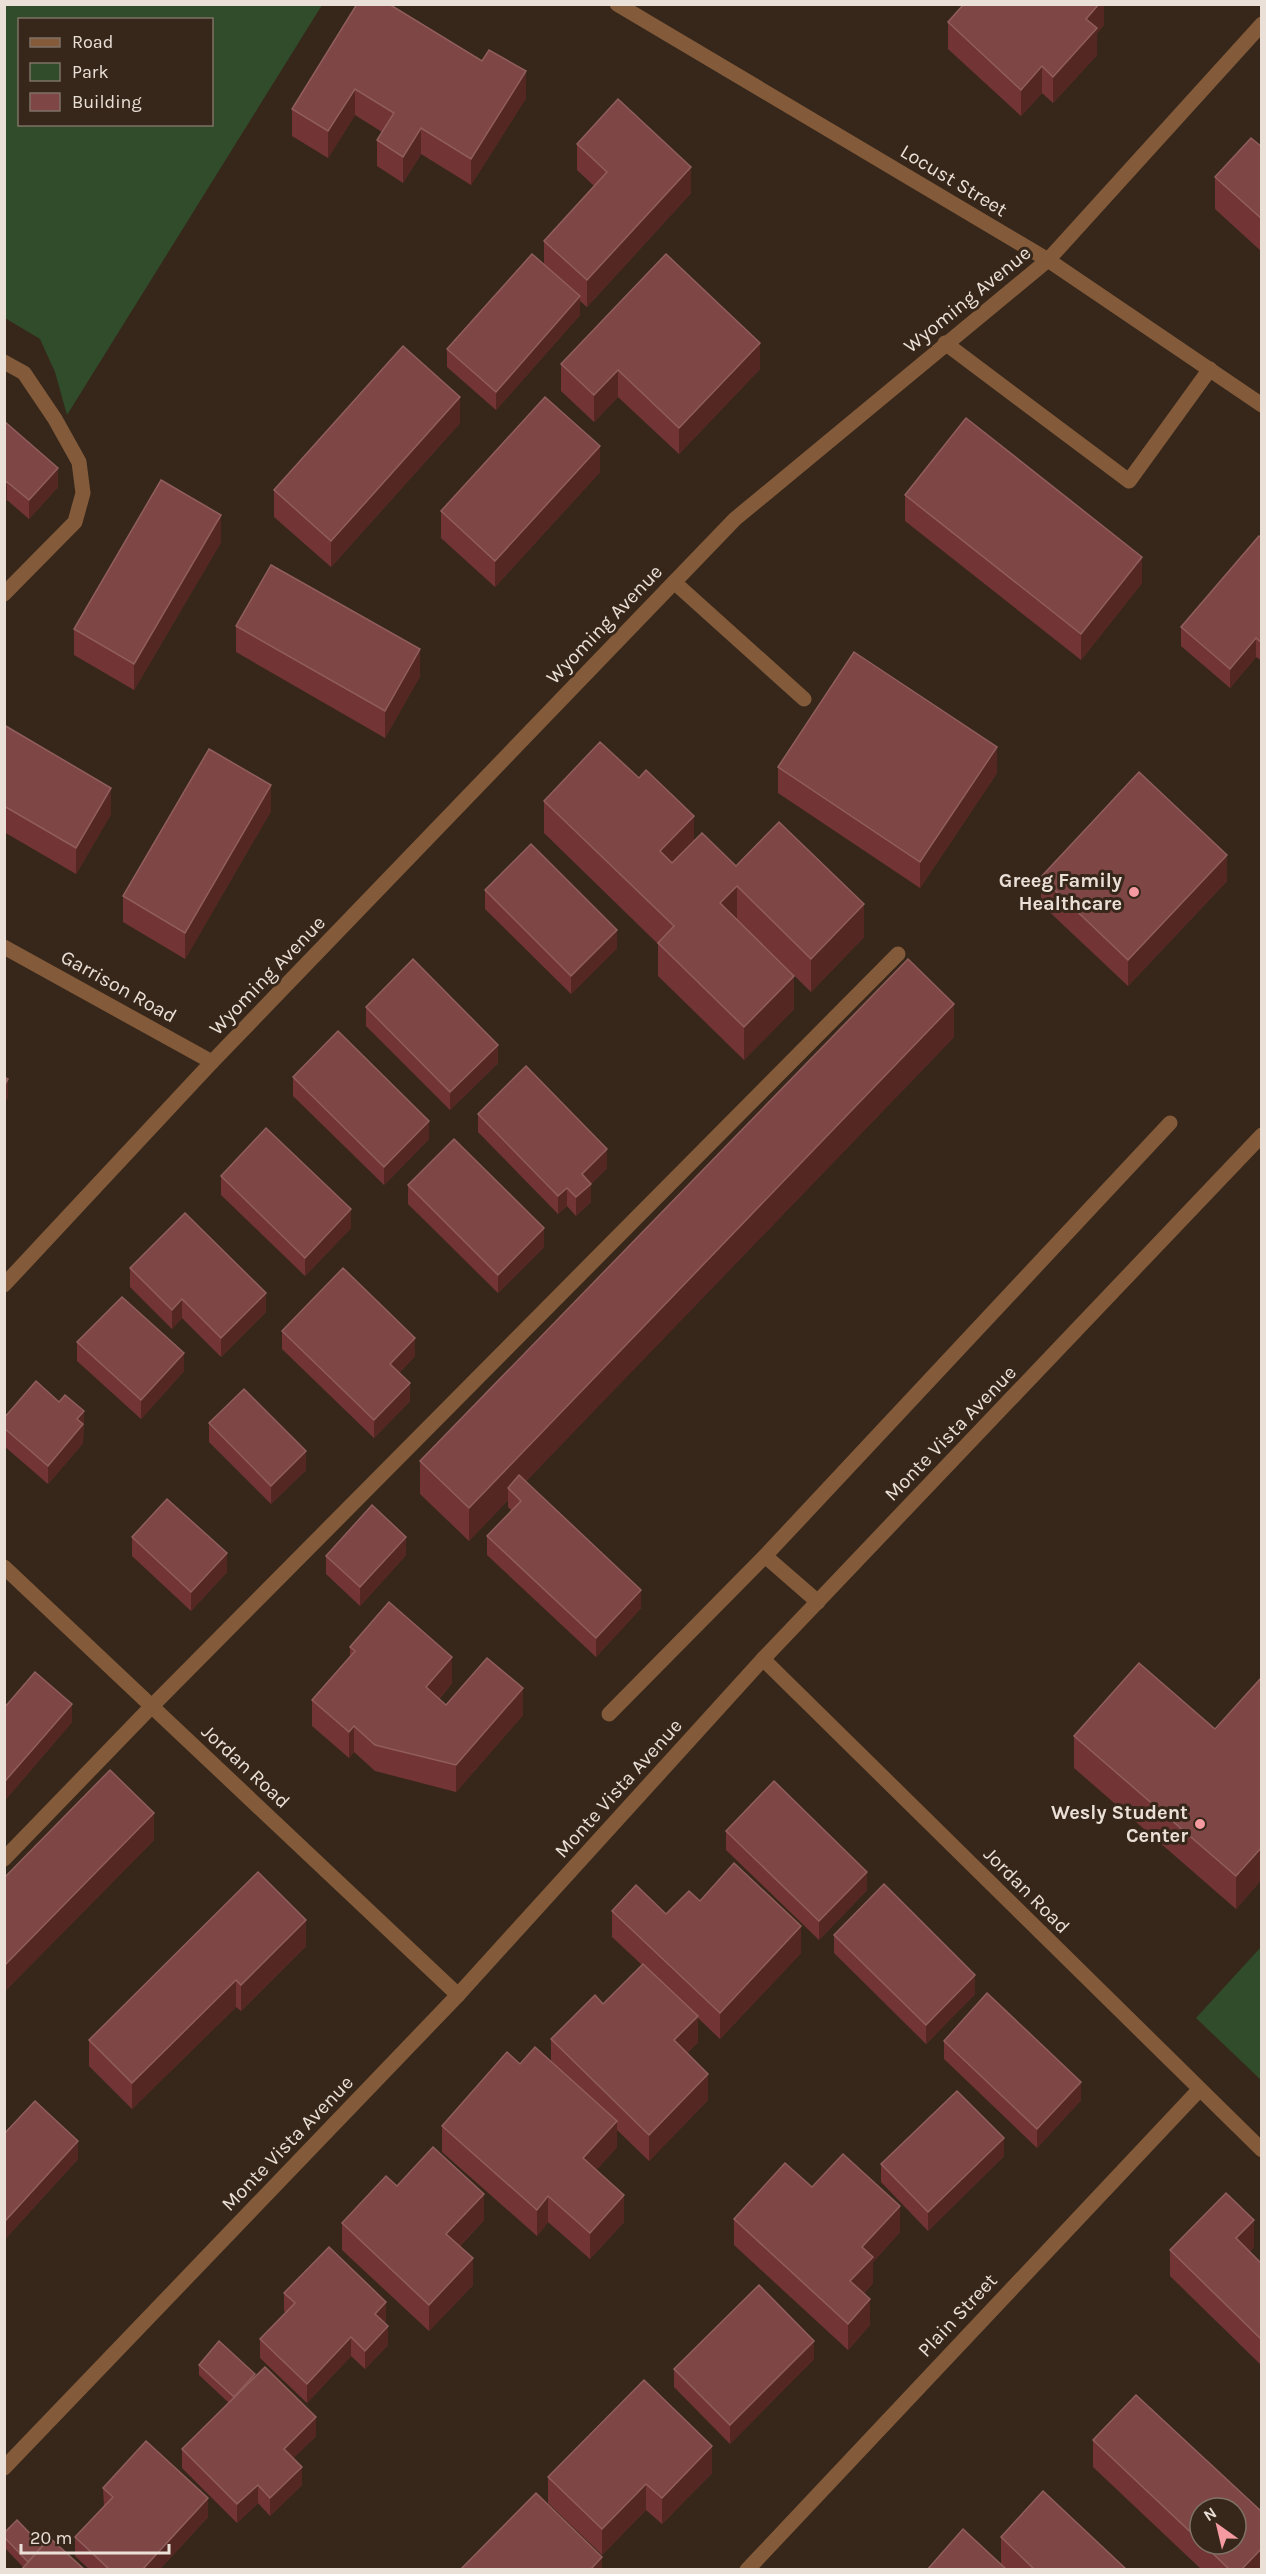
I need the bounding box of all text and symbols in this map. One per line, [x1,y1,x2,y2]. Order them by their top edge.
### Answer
legend [18,18,213,126]
text: Road [72,31,113,53]
text: Park [72,61,109,83]
text: Building [72,91,142,113]
street label: Locust Street [896,140,1012,222]
street label: Wyoming Avenue [899,241,1035,358]
street label: Wyoming Avenue [542,560,667,689]
place label: Greeg Family Healthcare [999,869,1122,915]
marker: Greeg Family Healthcare [1127,885,1141,899]
street label: Wyoming Avenue [205,911,330,1040]
street label: Garrison Road [57,945,181,1028]
street label: Monte Vista Avenue [880,1361,1021,1506]
street label: Monte Vista Avenue [550,1714,687,1863]
street label: Jordan Road [197,1720,294,1813]
place label: Wesly Student Center [1051,1801,1188,1847]
marker: Wesly Student Center [1193,1817,1207,1831]
street label: Jordan Road [979,1843,1074,1938]
street label: Monte Vista Avenue [217,2071,358,2216]
street label: Plain Street [913,2269,1002,2362]
north arrow [1188,2496,1248,2556]
text: N [1200,2503,1220,2525]
scale bar [21,2517,170,2555]
text: 20 m [30,2527,72,2549]

